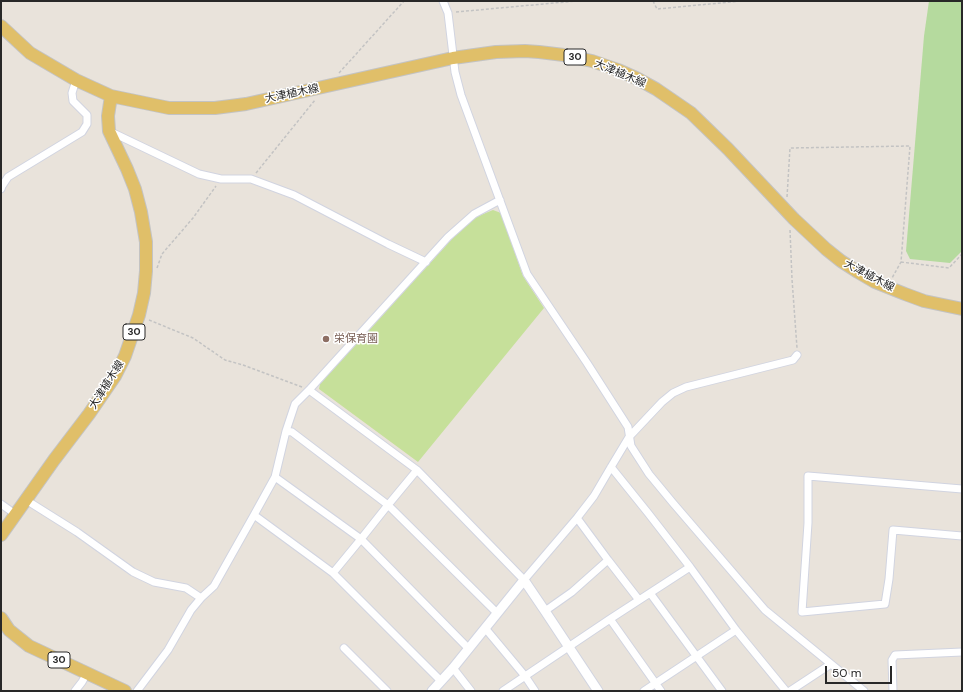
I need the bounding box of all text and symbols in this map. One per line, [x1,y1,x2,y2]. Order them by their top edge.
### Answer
road number: 30 [564,49,586,65]
street label: 大津植木線 [592,57,648,91]
street label: 大津植木線 [264,82,320,106]
street label: 大津植木線 [842,257,896,295]
road number: 30 [123,324,145,340]
place label: 栄保育園 [334,332,378,346]
marker: 栄保育園 [321,334,331,344]
street label: 大津植木線 [87,358,127,412]
road number: 30 [48,652,70,668]
scale bar [827,658,894,684]
text: 50 m [832,665,861,681]

